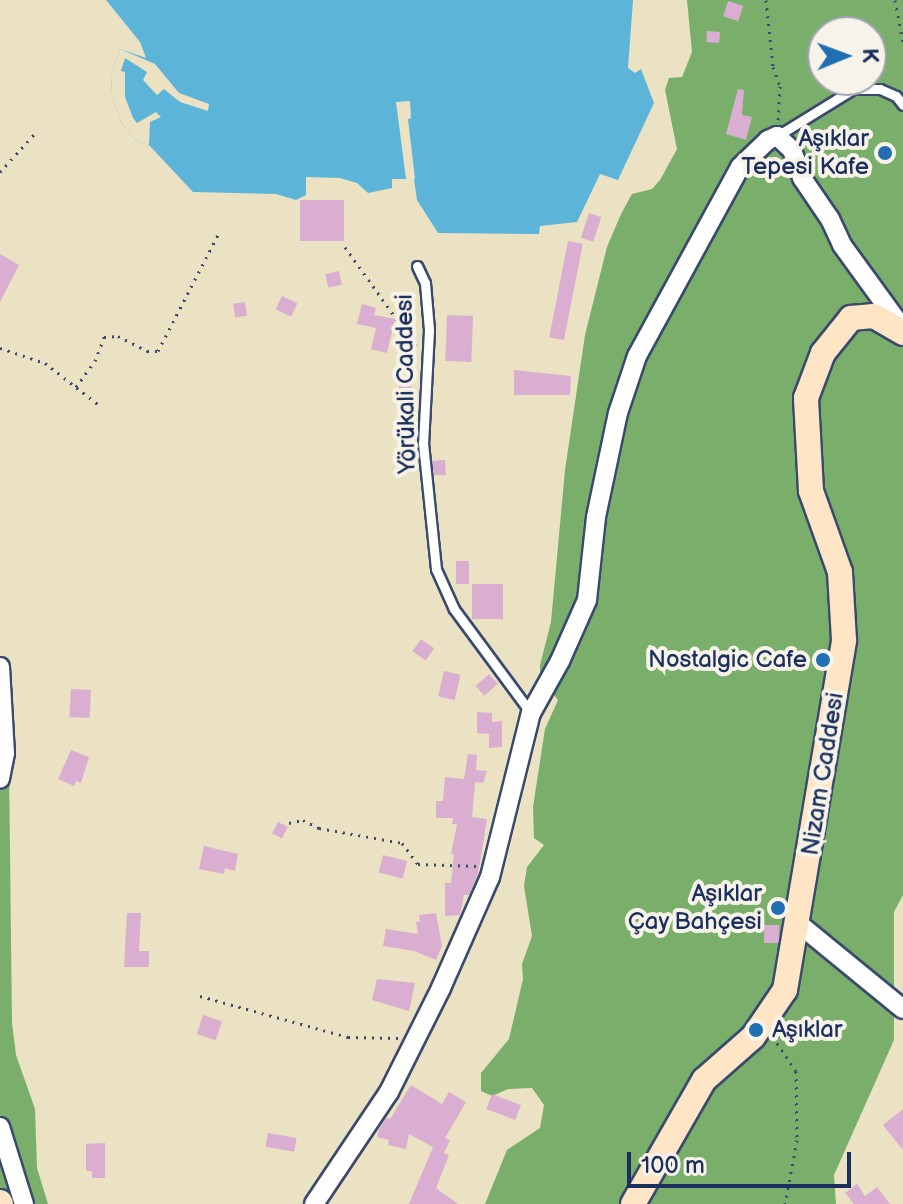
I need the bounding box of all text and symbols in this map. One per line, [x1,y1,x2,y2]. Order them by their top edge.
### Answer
north arrow [807,16,887,96]
text: K [856,48,883,63]
place label: Aşıklar Tepesi Kafe [741,125,869,181]
marker: Aşıklar Tepesi Kafe [876,144,894,162]
street label: Yörükali Caddesi [390,294,422,474]
place label: Nostalgic Cafe [648,646,807,674]
marker: Nostalgic Cafe [814,651,832,669]
street label: Nizam Caddesi [796,690,850,858]
place label: Aşıklar Çay Bahçesi [626,880,762,936]
marker: Aşıklar Çay Bahçesi [769,899,787,917]
place label: Aşıklar [772,1016,843,1044]
marker: Aşıklar [747,1021,765,1039]
scale bar [631,1136,855,1186]
text: 100 m [641,1151,705,1180]

